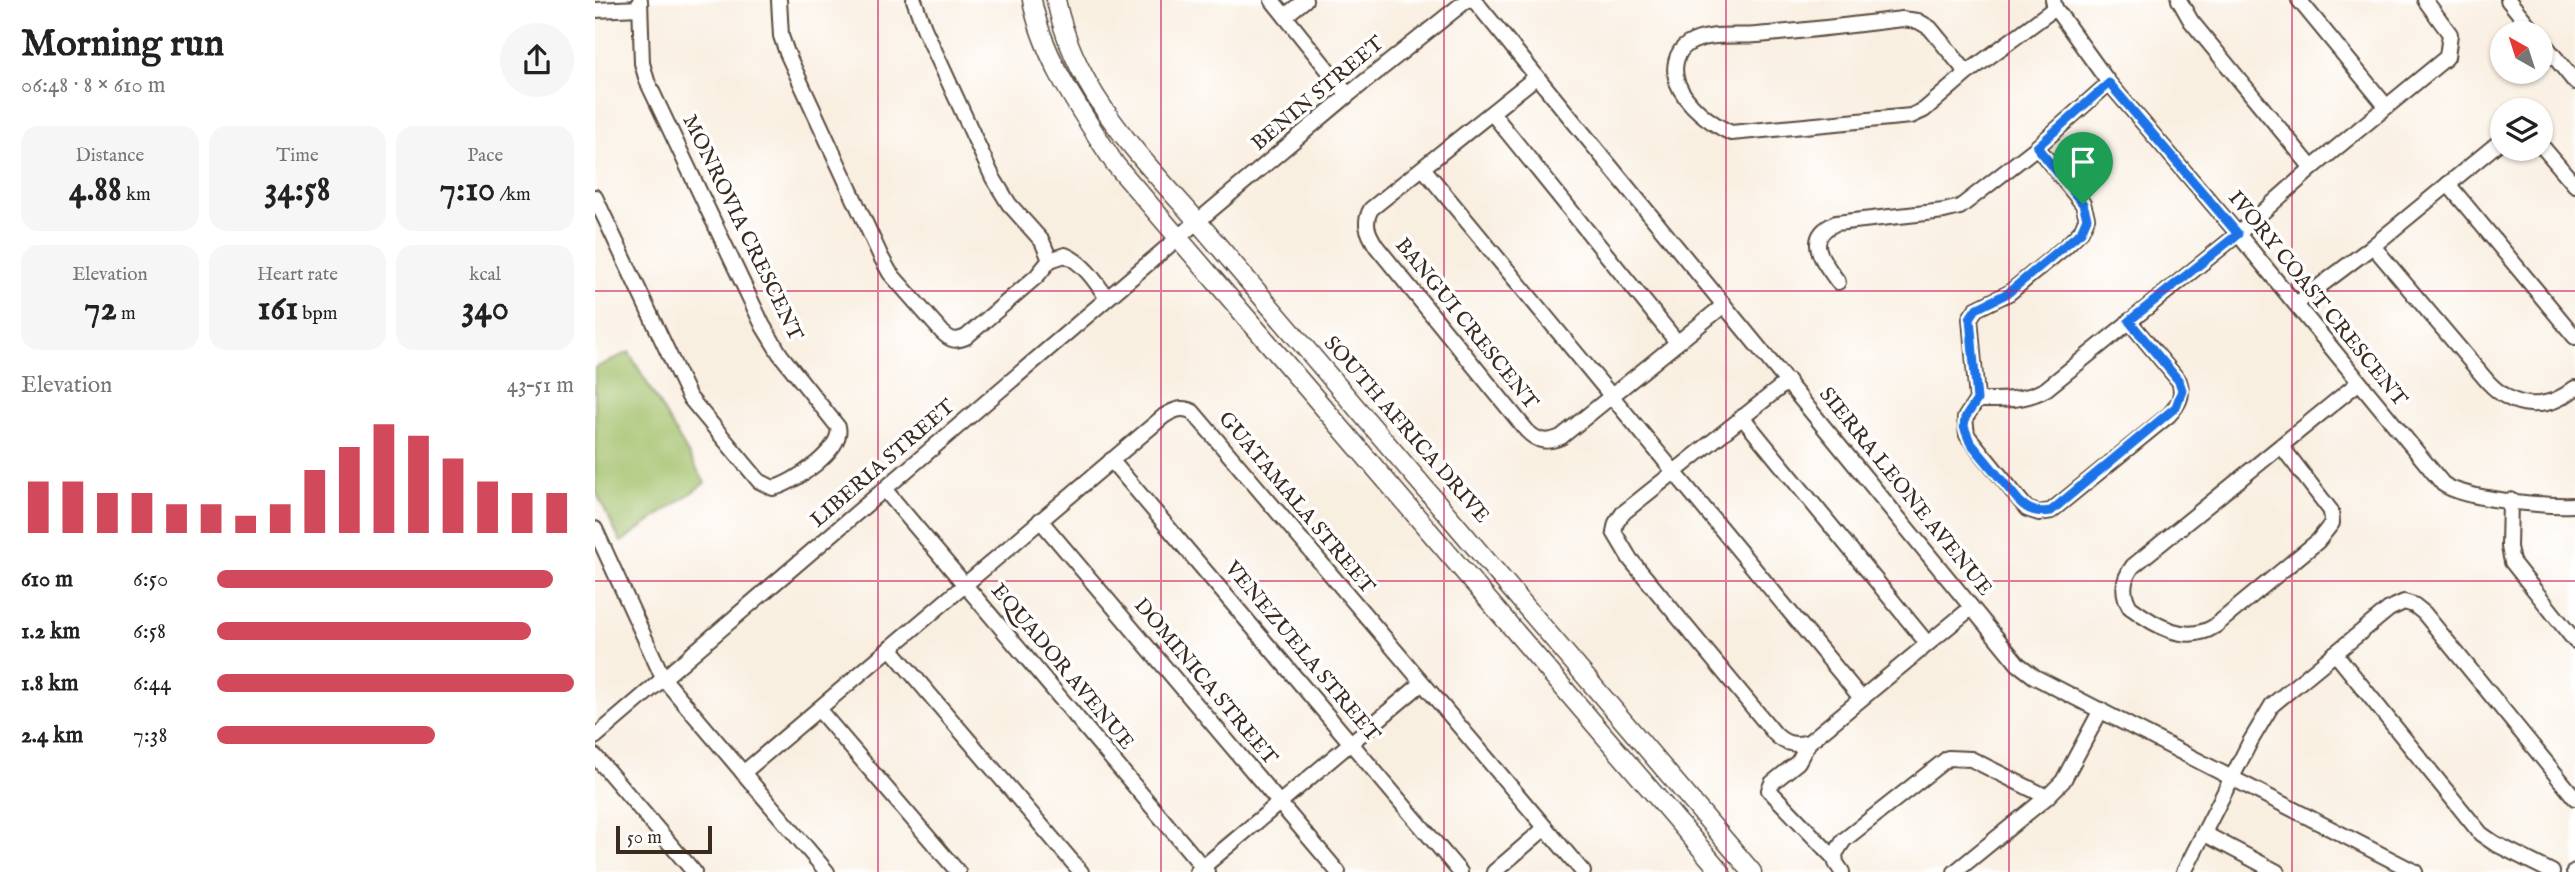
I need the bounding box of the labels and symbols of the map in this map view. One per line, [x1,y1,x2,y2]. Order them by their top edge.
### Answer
north arrow [2490,21,2553,84]
street label: BENIN STREET [1246,30,1390,157]
street label: MONROVIA CRESCENT [675,110,809,346]
pin [2053,132,2113,204]
street label: IVORY COAST CRESCENT [2221,185,2413,413]
street label: BANGUI CRESCENT [1388,233,1544,416]
street label: SOUTH AFRICA DRIVE [1317,331,1495,529]
street label: SIERRA LEONE AVENUE [1812,382,1998,602]
street label: LIBERIA STREET [805,394,961,534]
street label: GUATAMALA STREET [1212,406,1381,600]
street label: VENEZUELA STREET [1218,555,1386,749]
street label: EQUADOR AVENUE [984,578,1140,756]
street label: DOMINICA STREET [1127,593,1283,772]
scale bar [616,823,712,855]

